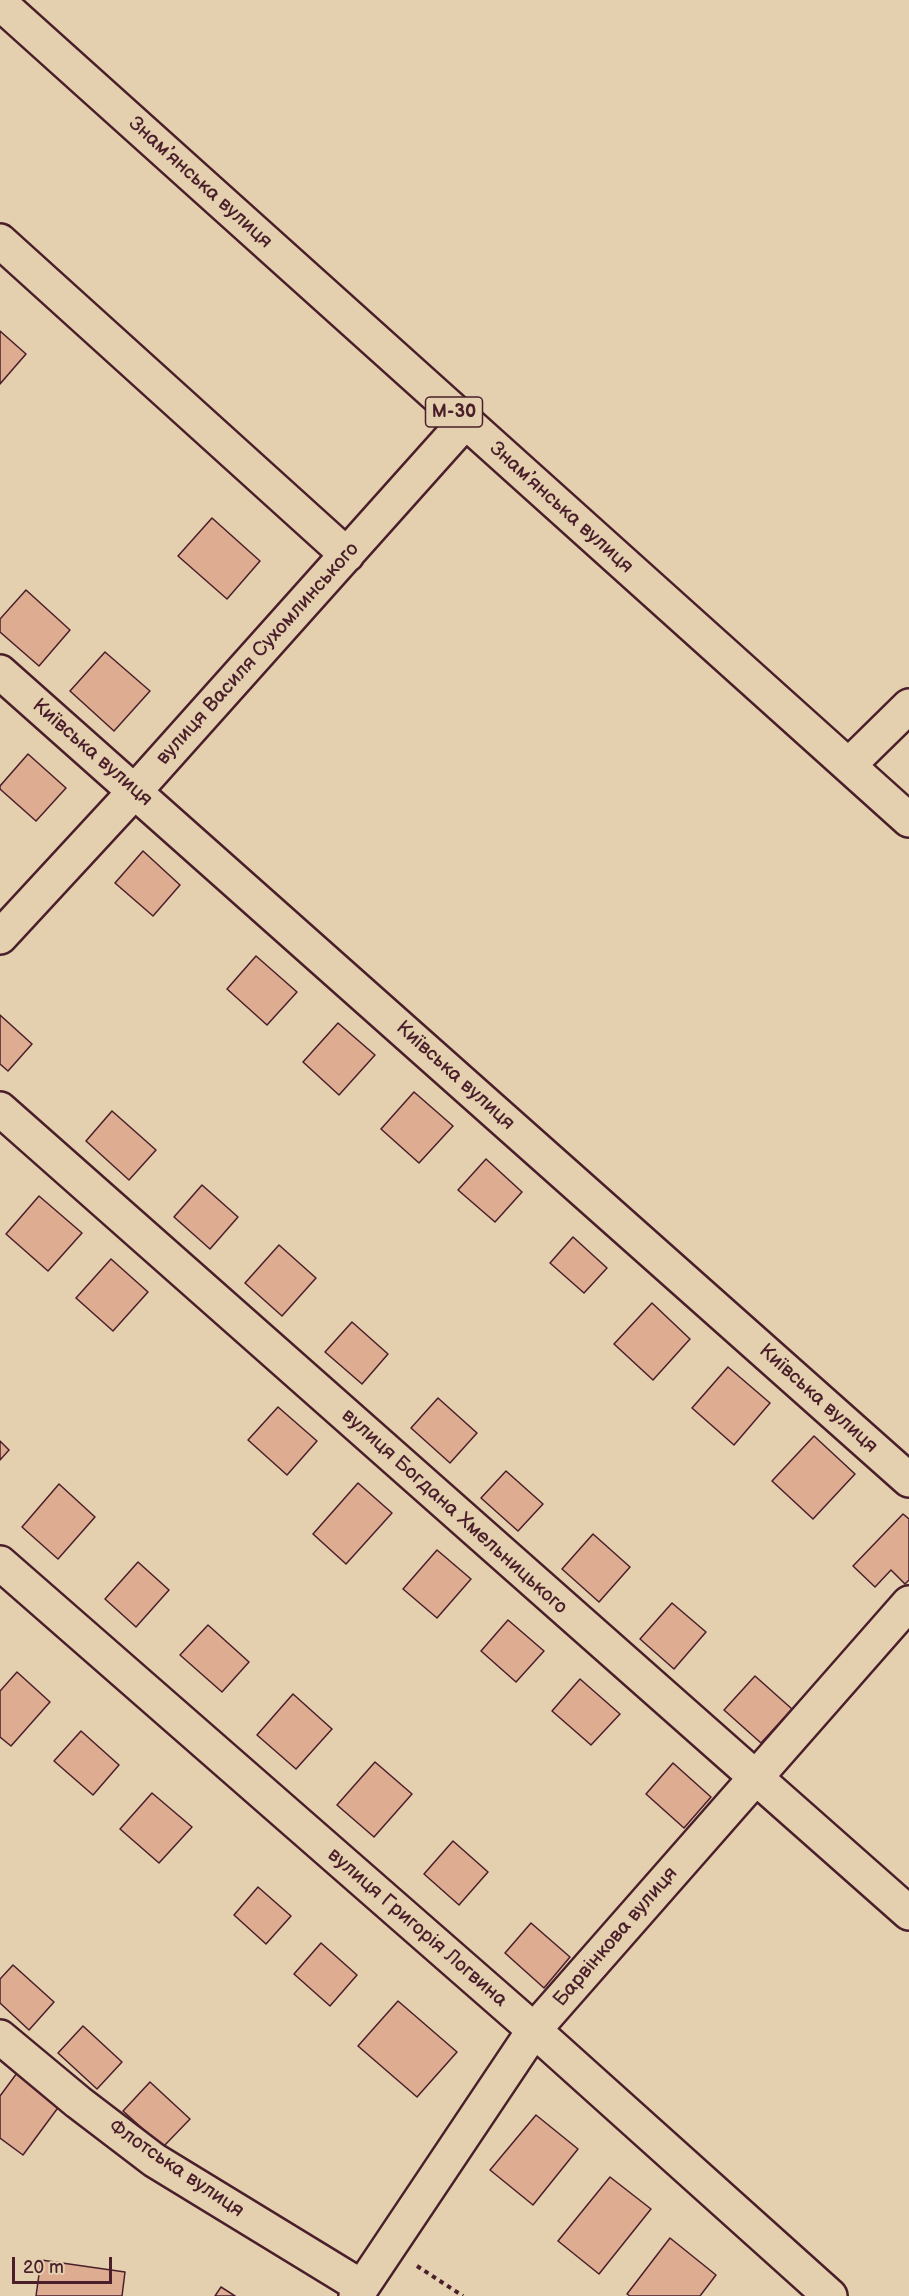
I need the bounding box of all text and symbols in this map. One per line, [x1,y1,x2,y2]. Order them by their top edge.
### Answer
street label: Знамʼянська вулиця [123,112,277,254]
road number: М-30 [426,397,482,427]
street label: Знамʼянська вулиця [484,437,638,579]
street label: вулиця Василя Сухомлинського [152,538,364,770]
street label: Київська вулиця [27,694,157,812]
street label: Київська вулиця [391,1016,519,1136]
street label: Київська вулиця [754,1339,882,1459]
street label: вулиця Богдана Хмельницького [336,1404,572,1620]
street label: вулиця Григорія Логвина [322,1843,512,2013]
street label: Барвінкова вулиця [549,1862,683,2012]
street label: Флотська вулиця [104,2115,248,2223]
scale bar [15,2245,116,2283]
text: 20 m [23,2257,64,2278]

